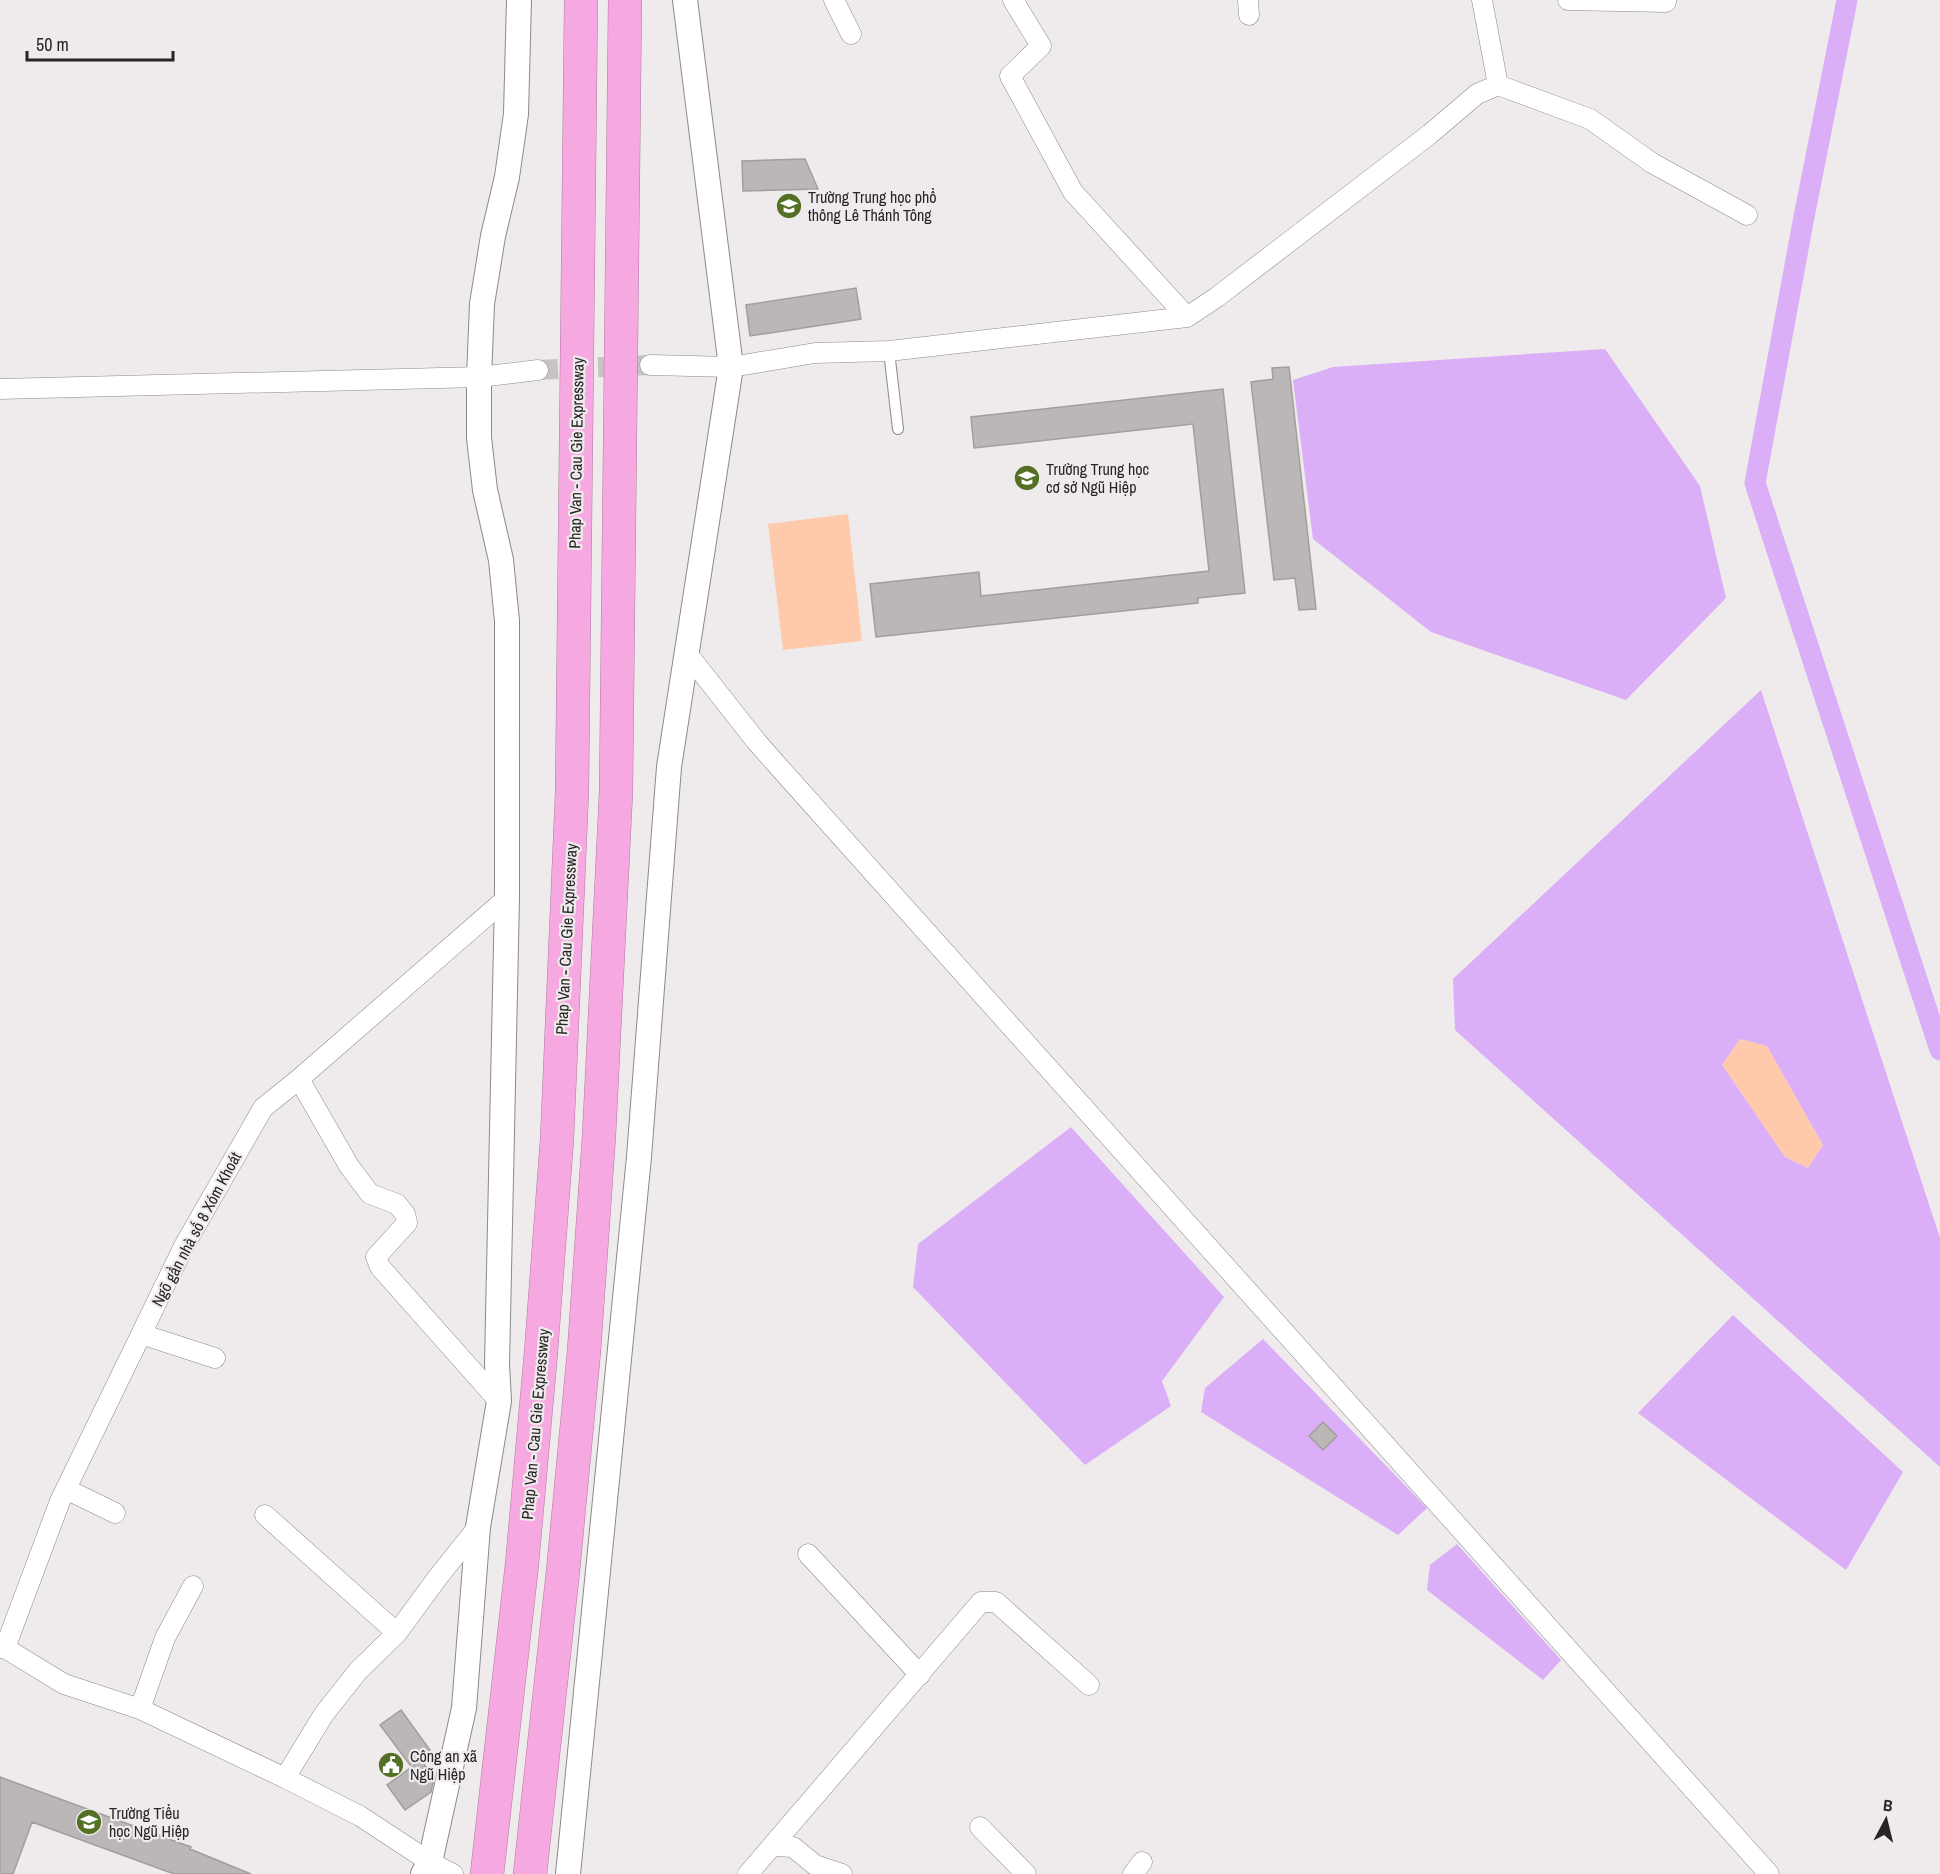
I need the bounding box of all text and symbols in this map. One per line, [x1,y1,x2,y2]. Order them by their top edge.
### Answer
scale bar [27,24,172,62]
text: 50 m [36,32,69,57]
place label: Trường Trung học phổ thông Lê Thánh Tông [808,186,937,226]
school or university icon: Trường Trung học phổ thông Lê Thánh Tông [774,191,804,221]
street label: Phap Van - Cau Gie Expressway [563,357,589,549]
place label: Trường Trung học cơ sở Ngũ Hiệp [1046,458,1150,498]
school or university icon: Trường Trung học cơ sở Ngũ Hiệp [1012,463,1042,493]
street label: Phap Van - Cau Gie Expressway [550,842,582,1035]
street label: Ngõ gần nhà số 8 Xóm Khoát [146,1148,246,1310]
street label: Phap Van - Cau Gie Expressway [516,1327,554,1520]
place label: Công an xã Ngũ Hiệp [410,1745,478,1785]
public building icon: Công an xã Ngũ Hiệp [376,1750,406,1780]
north arrow [1856,1790,1916,1850]
text: B [1882,1794,1894,1817]
place label: Trường Tiểu học Ngũ Hiệp [109,1802,189,1842]
school or university icon: Trường Tiểu học Ngũ Hiệp [74,1807,104,1837]

